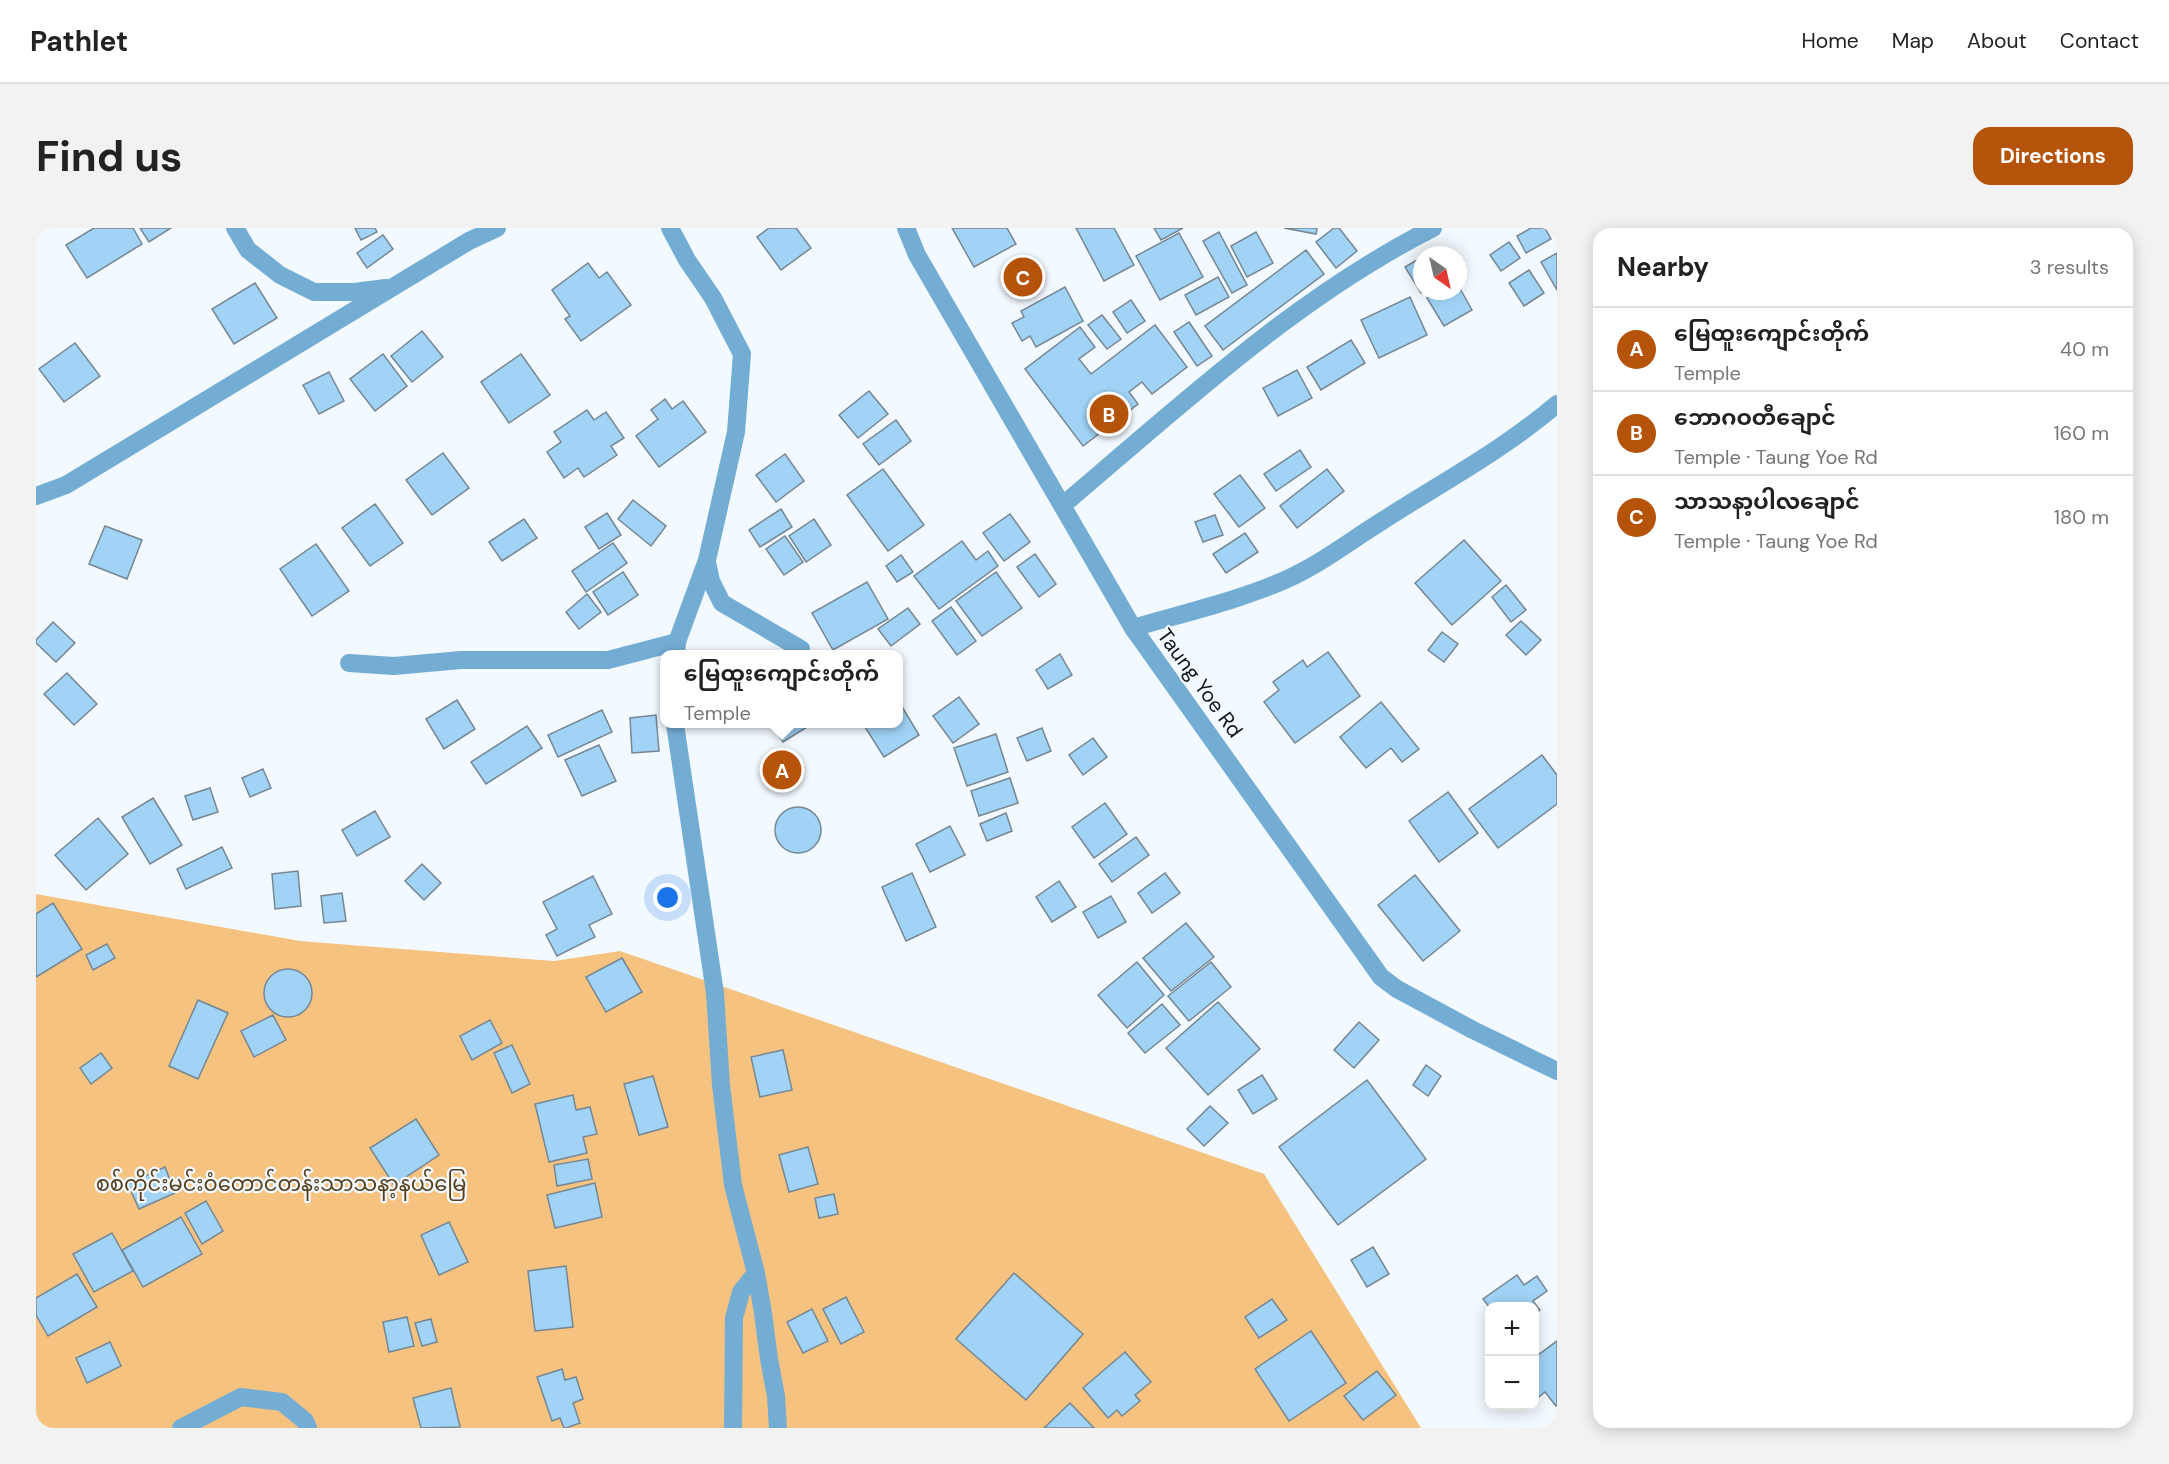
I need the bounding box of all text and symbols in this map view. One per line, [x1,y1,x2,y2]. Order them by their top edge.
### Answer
text: Pathlet [30,23,128,60]
text: Home [1801,27,1859,55]
text: Map [1892,27,1934,55]
text: About [1967,27,2027,55]
text: Contact [2060,27,2139,55]
button: Directions [1973,127,2133,185]
text: Find us [36,129,182,184]
north arrow [1413,246,1467,300]
text: Nearby [1617,250,1709,284]
pin: C [1004,254,1042,300]
text: 3 results [2030,254,2109,280]
text: မြေထူးကျောင်းတိုက် [1674,319,1869,348]
text: A [1629,336,1644,362]
text: 40 m [2060,336,2109,362]
text: Temple [1674,360,1741,386]
pin: B [1090,392,1128,436]
text: ဘောဂဝတီချောင် [1674,403,1836,432]
text: B [1630,420,1643,446]
text: 160 m [2053,420,2109,446]
text: Temple · Taung Yoe Rd [1674,444,1878,470]
text: သာသနာ့ပါလချောင် [1674,487,1860,516]
text: C [1629,504,1644,530]
text: 180 m [2054,504,2109,530]
text: Temple · Taung Yoe Rd [1674,528,1878,554]
street label: Taung Yoe Rd [1151,623,1249,743]
popup [660,650,903,728]
text: မြေထူးကျောင်းတိုက် [684,659,879,688]
text: Temple [684,700,751,726]
pin: A [762,748,802,792]
your location [653,883,682,912]
park label: စစ်ကိုင်းမင်းဝံတောင်တန်းသာသနာ့နယ်မြေ [96,1168,466,1201]
map controls [1485,1302,1539,1410]
button: + [1485,1302,1539,1356]
button: − [1485,1356,1539,1410]

